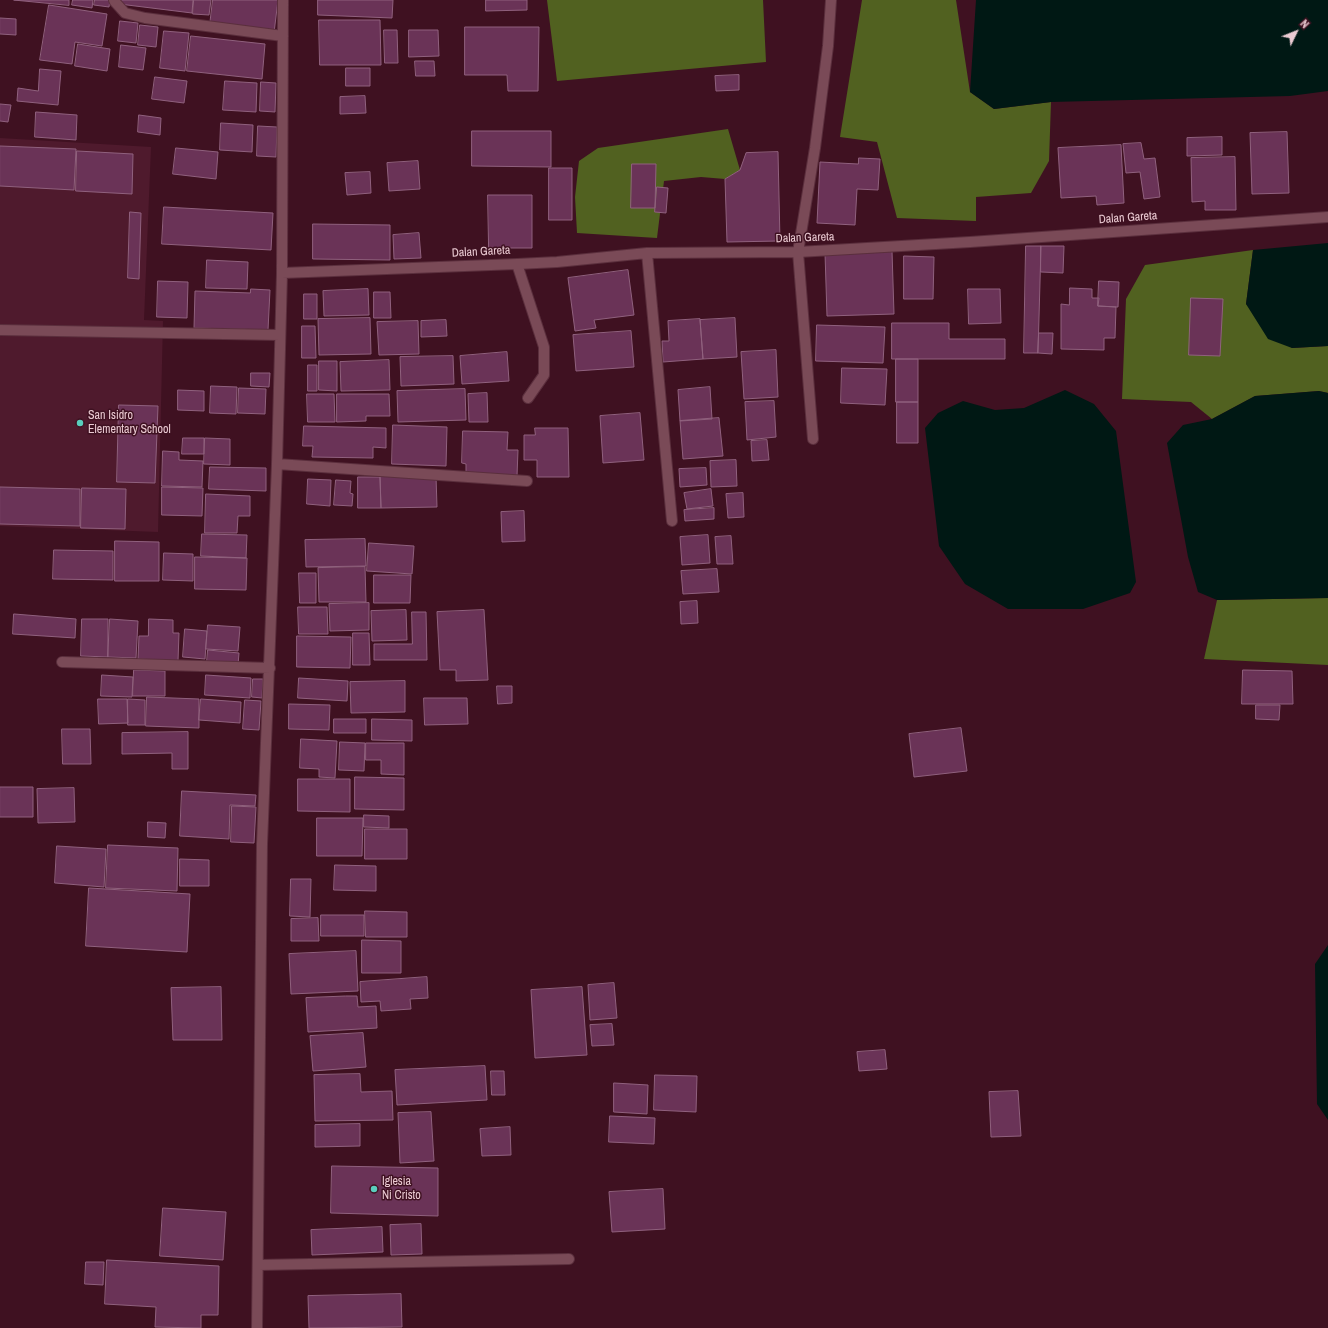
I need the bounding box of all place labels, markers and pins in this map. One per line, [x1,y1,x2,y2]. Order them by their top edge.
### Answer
place label: San Isidro Elementary School [88,409,171,437]
marker: San Isidro Elementary School [75,418,85,428]
place label: Iglesia Ni Cristo [382,1175,421,1203]
marker: Iglesia Ni Cristo [369,1184,379,1194]

